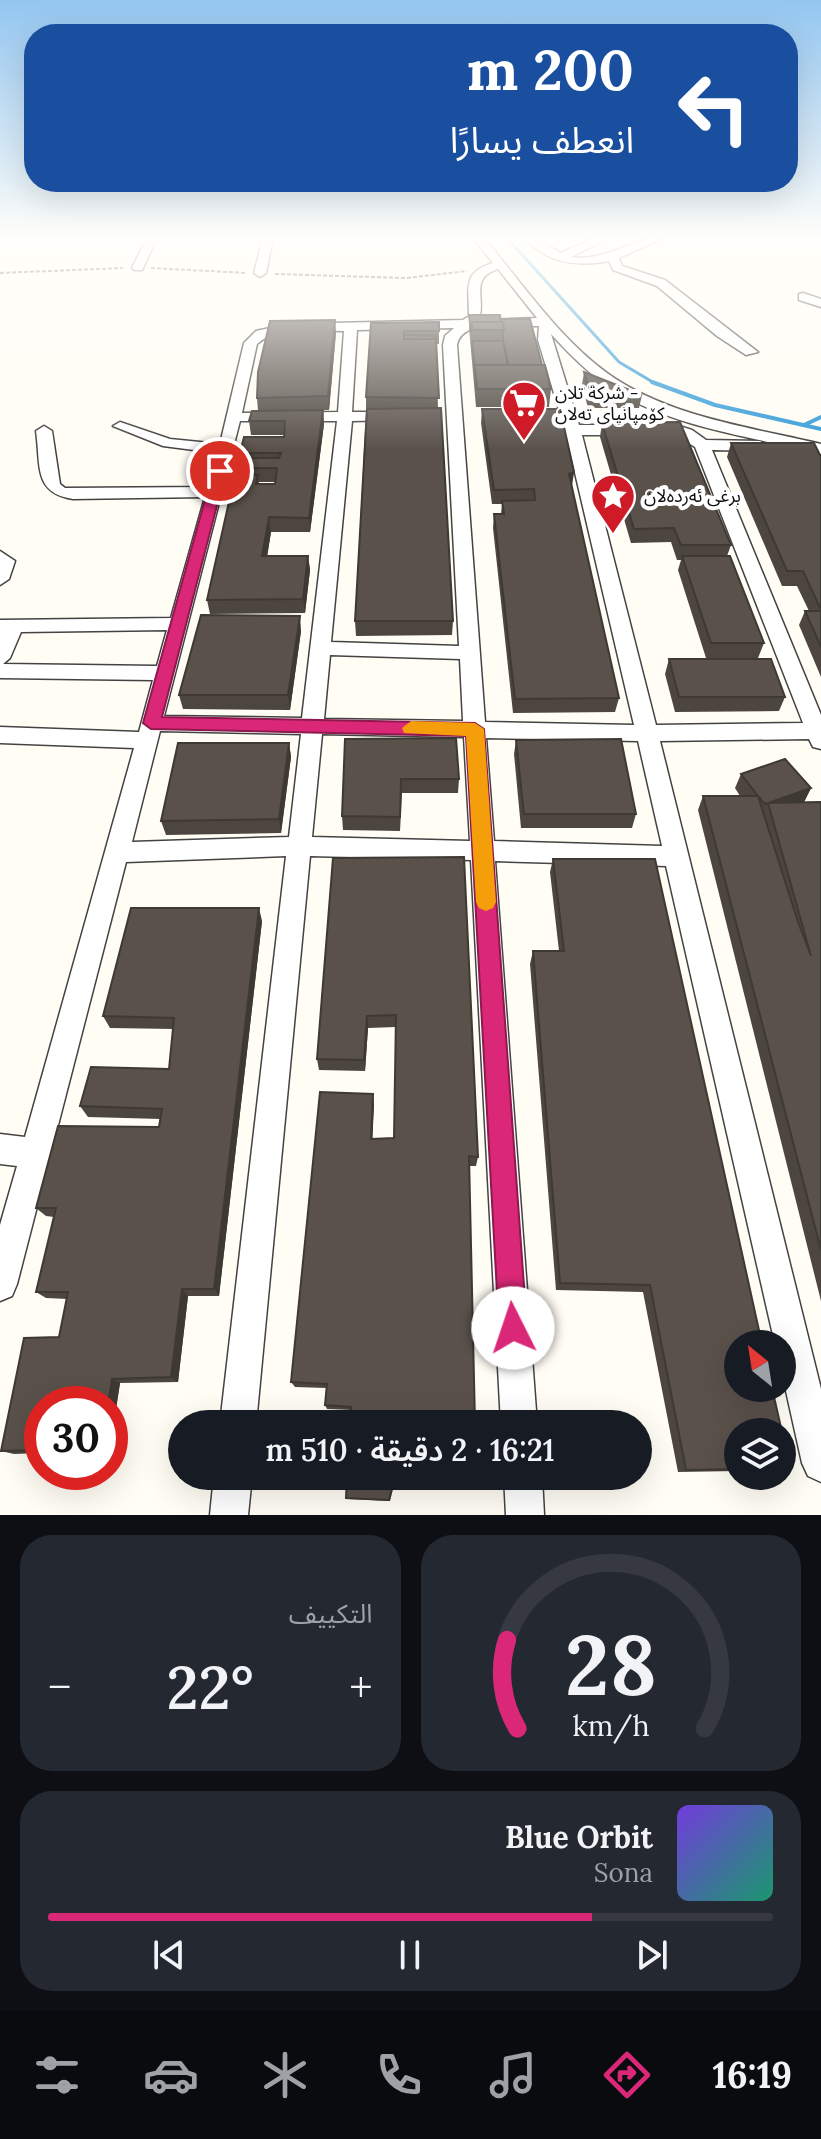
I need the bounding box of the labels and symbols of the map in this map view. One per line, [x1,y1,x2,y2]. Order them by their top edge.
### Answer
supermarket icon: شركة تلان - کۆمپانیای تەلان [500,379,548,442]
place label: شركة تلان - کۆمپانیای تەلان [555,381,665,425]
pin [186,437,254,505]
place icon: برغی ئەردەلان [589,472,637,535]
place label: برغی ئەردەلان [644,484,741,507]
position arrow [471,1286,555,1370]
north arrow [724,1330,796,1402]
speed limit sign: 30 [24,1386,128,1490]

